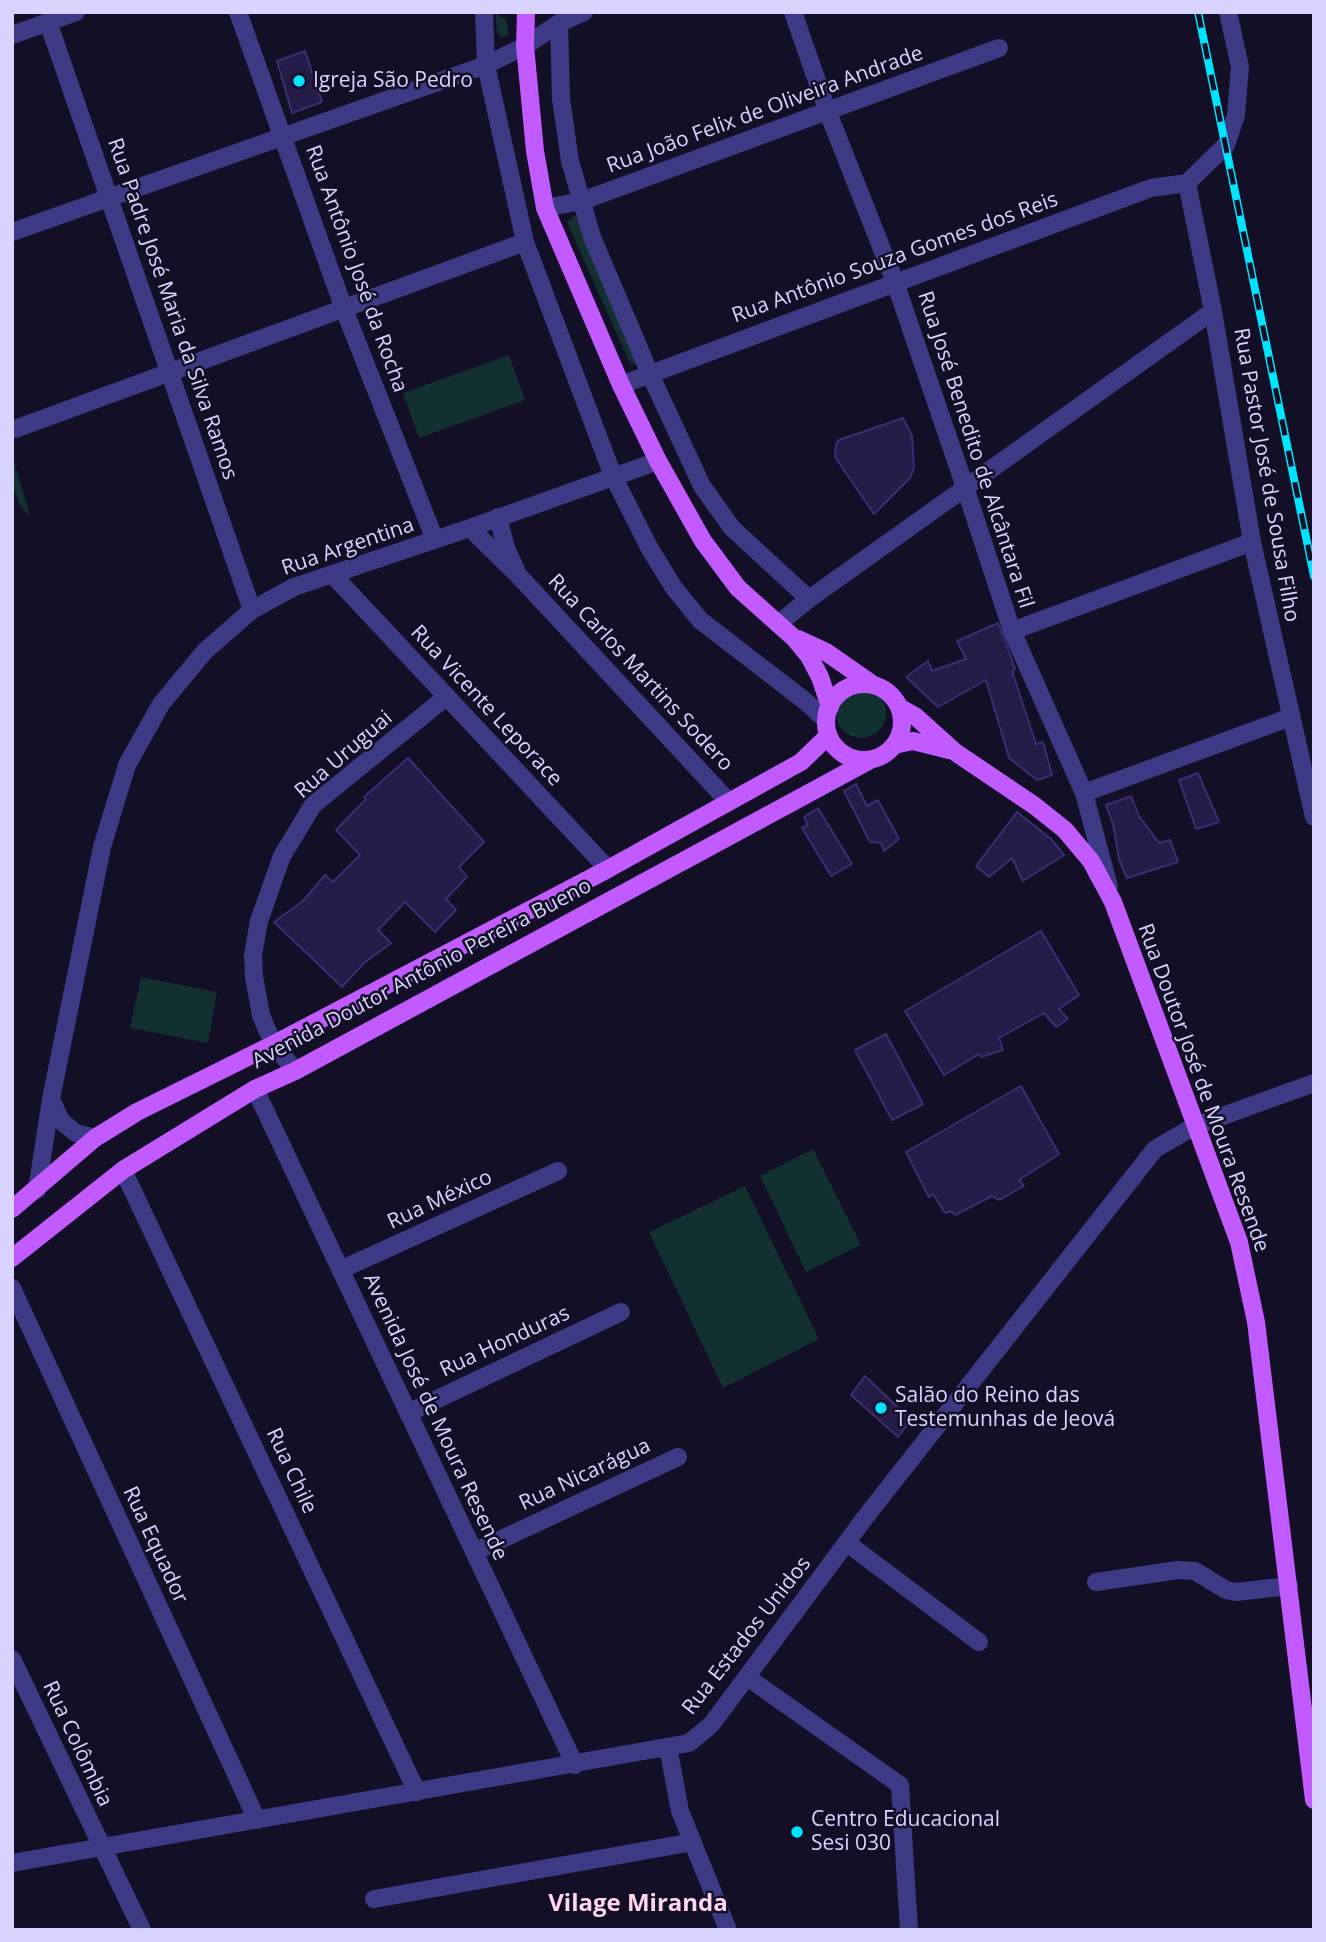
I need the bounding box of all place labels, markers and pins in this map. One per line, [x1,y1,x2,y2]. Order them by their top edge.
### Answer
place label: Igreja São Pedro [313,68,473,94]
marker: Igreja São Pedro [291,73,307,89]
place label: Salão do Reino das Testemunhas de Jeová [895,1383,1115,1433]
marker: Salão do Reino das Testemunhas de Jeová [873,1400,889,1416]
place label: Centro Educacional Sesi 030 [811,1807,1000,1857]
marker: Centro Educacional Sesi 030 [789,1824,805,1840]

